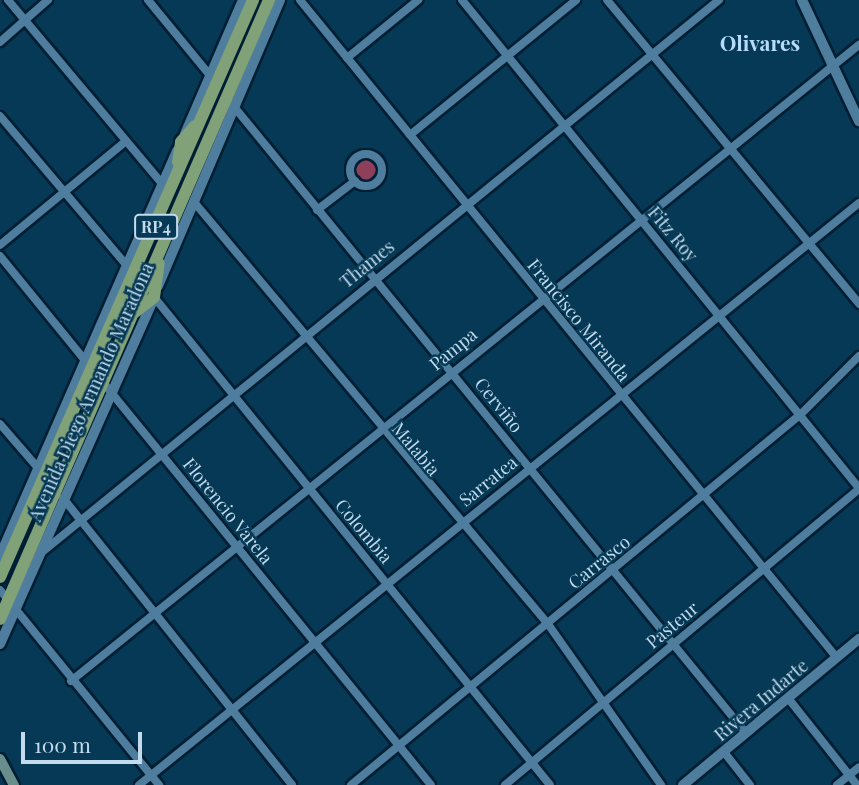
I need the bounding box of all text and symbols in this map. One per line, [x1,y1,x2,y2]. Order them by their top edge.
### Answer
district label: Olivares [720,29,800,55]
street label: Fitz Roy [644,202,702,266]
road number: RP4 [133,215,179,240]
street label: Thames [335,236,399,292]
street label: Francisco Miranda [523,254,635,386]
street label: Avenida Diego Armando Maradona [24,259,158,525]
street label: Pampa [425,323,481,375]
street label: Cerviño [470,373,528,437]
street label: Malabia [387,418,445,480]
street label: Sarratea [455,451,521,511]
street label: Florencio Varela [178,453,278,569]
street label: Colombia [331,494,397,568]
street label: Carrasco [564,531,634,593]
street label: Pasteur [642,597,702,653]
street label: Rivera Indarte [710,654,812,746]
scale bar [24,718,145,762]
text: 100 m [34,730,91,758]

